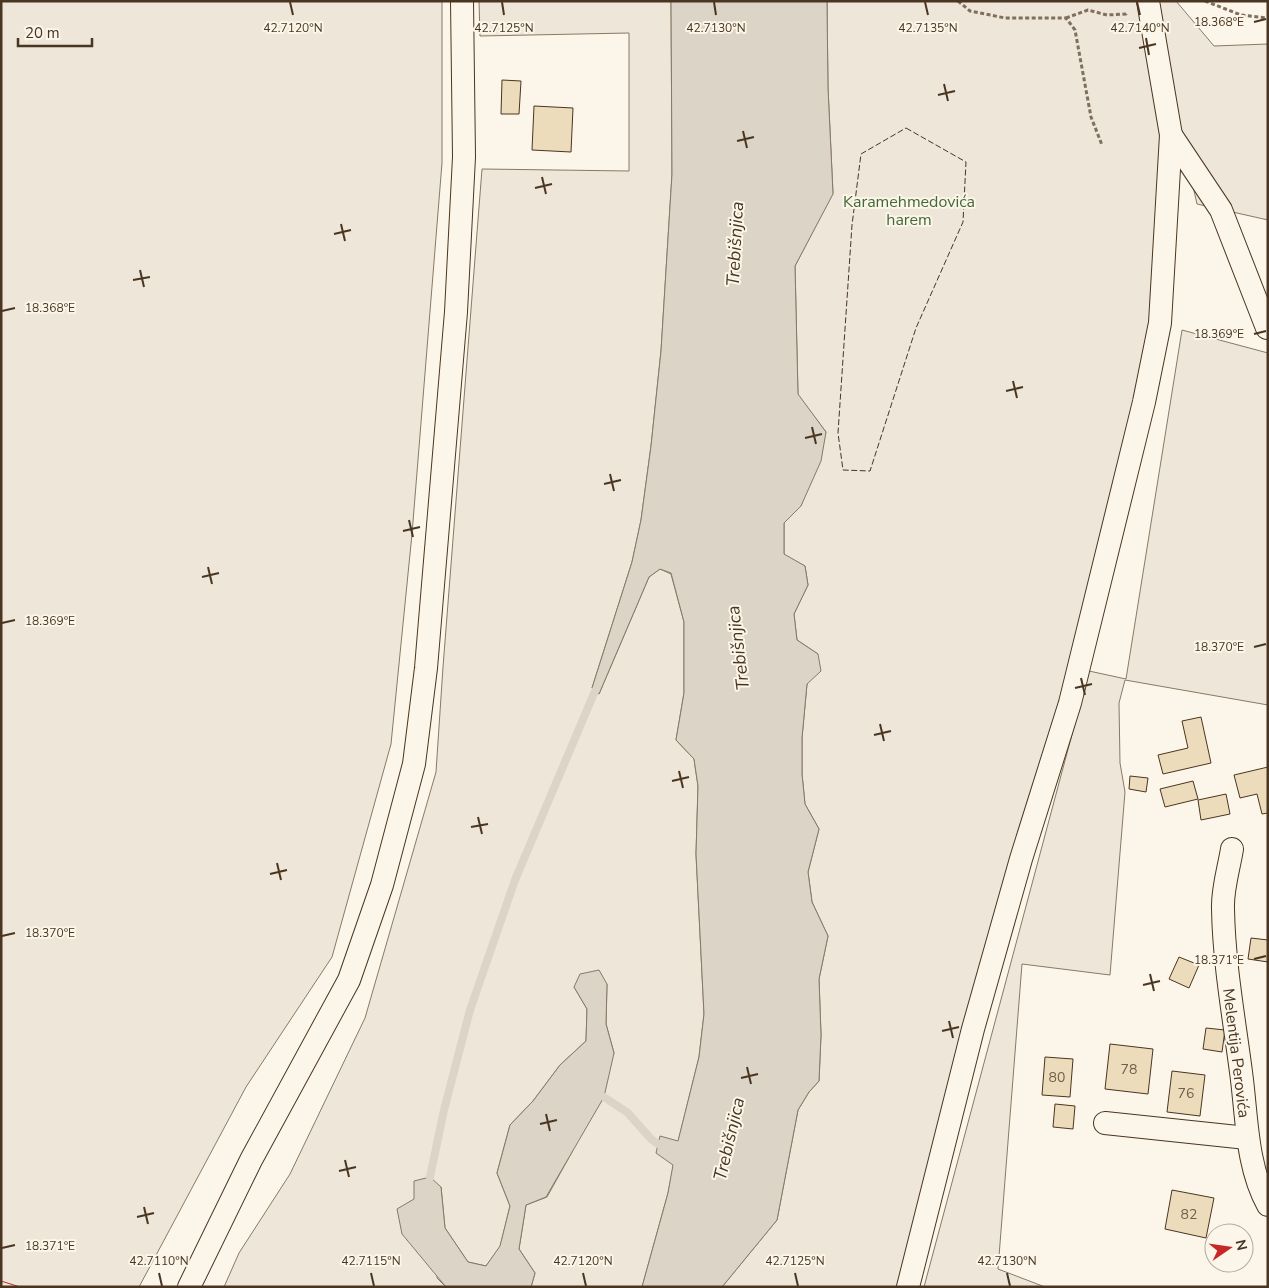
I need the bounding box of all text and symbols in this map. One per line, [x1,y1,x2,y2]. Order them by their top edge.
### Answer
text: 18.368°E [1194,14,1244,30]
scale bar [18,15,91,47]
text: 42.7120°N [263,20,323,36]
text: 42.7125°N [474,20,534,36]
text: 42.7130°N [686,20,746,36]
text: 42.7135°N [898,20,958,36]
text: 42.7140°N [1110,20,1170,36]
text: 20 m [25,23,60,43]
park label: Karamehmedovića harem [843,191,975,231]
water label: Trebišnjica [721,201,749,287]
text: 18.368°E [25,300,75,316]
text: 18.369°E [1194,326,1244,342]
water label: Trebišnjica [721,604,755,692]
text: 18.369°E [25,613,75,629]
text: 18.370°E [1194,639,1244,655]
text: 18.370°E [25,925,75,941]
text: 18.371°E [1194,952,1244,968]
street label: Melentija Perovića [1217,987,1255,1119]
house number: 78 [1121,1060,1137,1079]
house number: 80 [1049,1068,1065,1087]
house number: 76 [1178,1084,1194,1103]
water label: Trebišnjica [708,1095,750,1183]
house number: 82 [1181,1205,1197,1224]
north arrow [1204,1223,1254,1273]
text: 18.371°E [25,1238,75,1254]
text: N [1231,1238,1252,1252]
text: 42.7110°N [129,1253,189,1269]
text: 42.7115°N [341,1253,401,1269]
text: 42.7120°N [553,1253,613,1269]
text: 42.7125°N [765,1253,825,1269]
text: 42.7130°N [977,1253,1037,1269]

